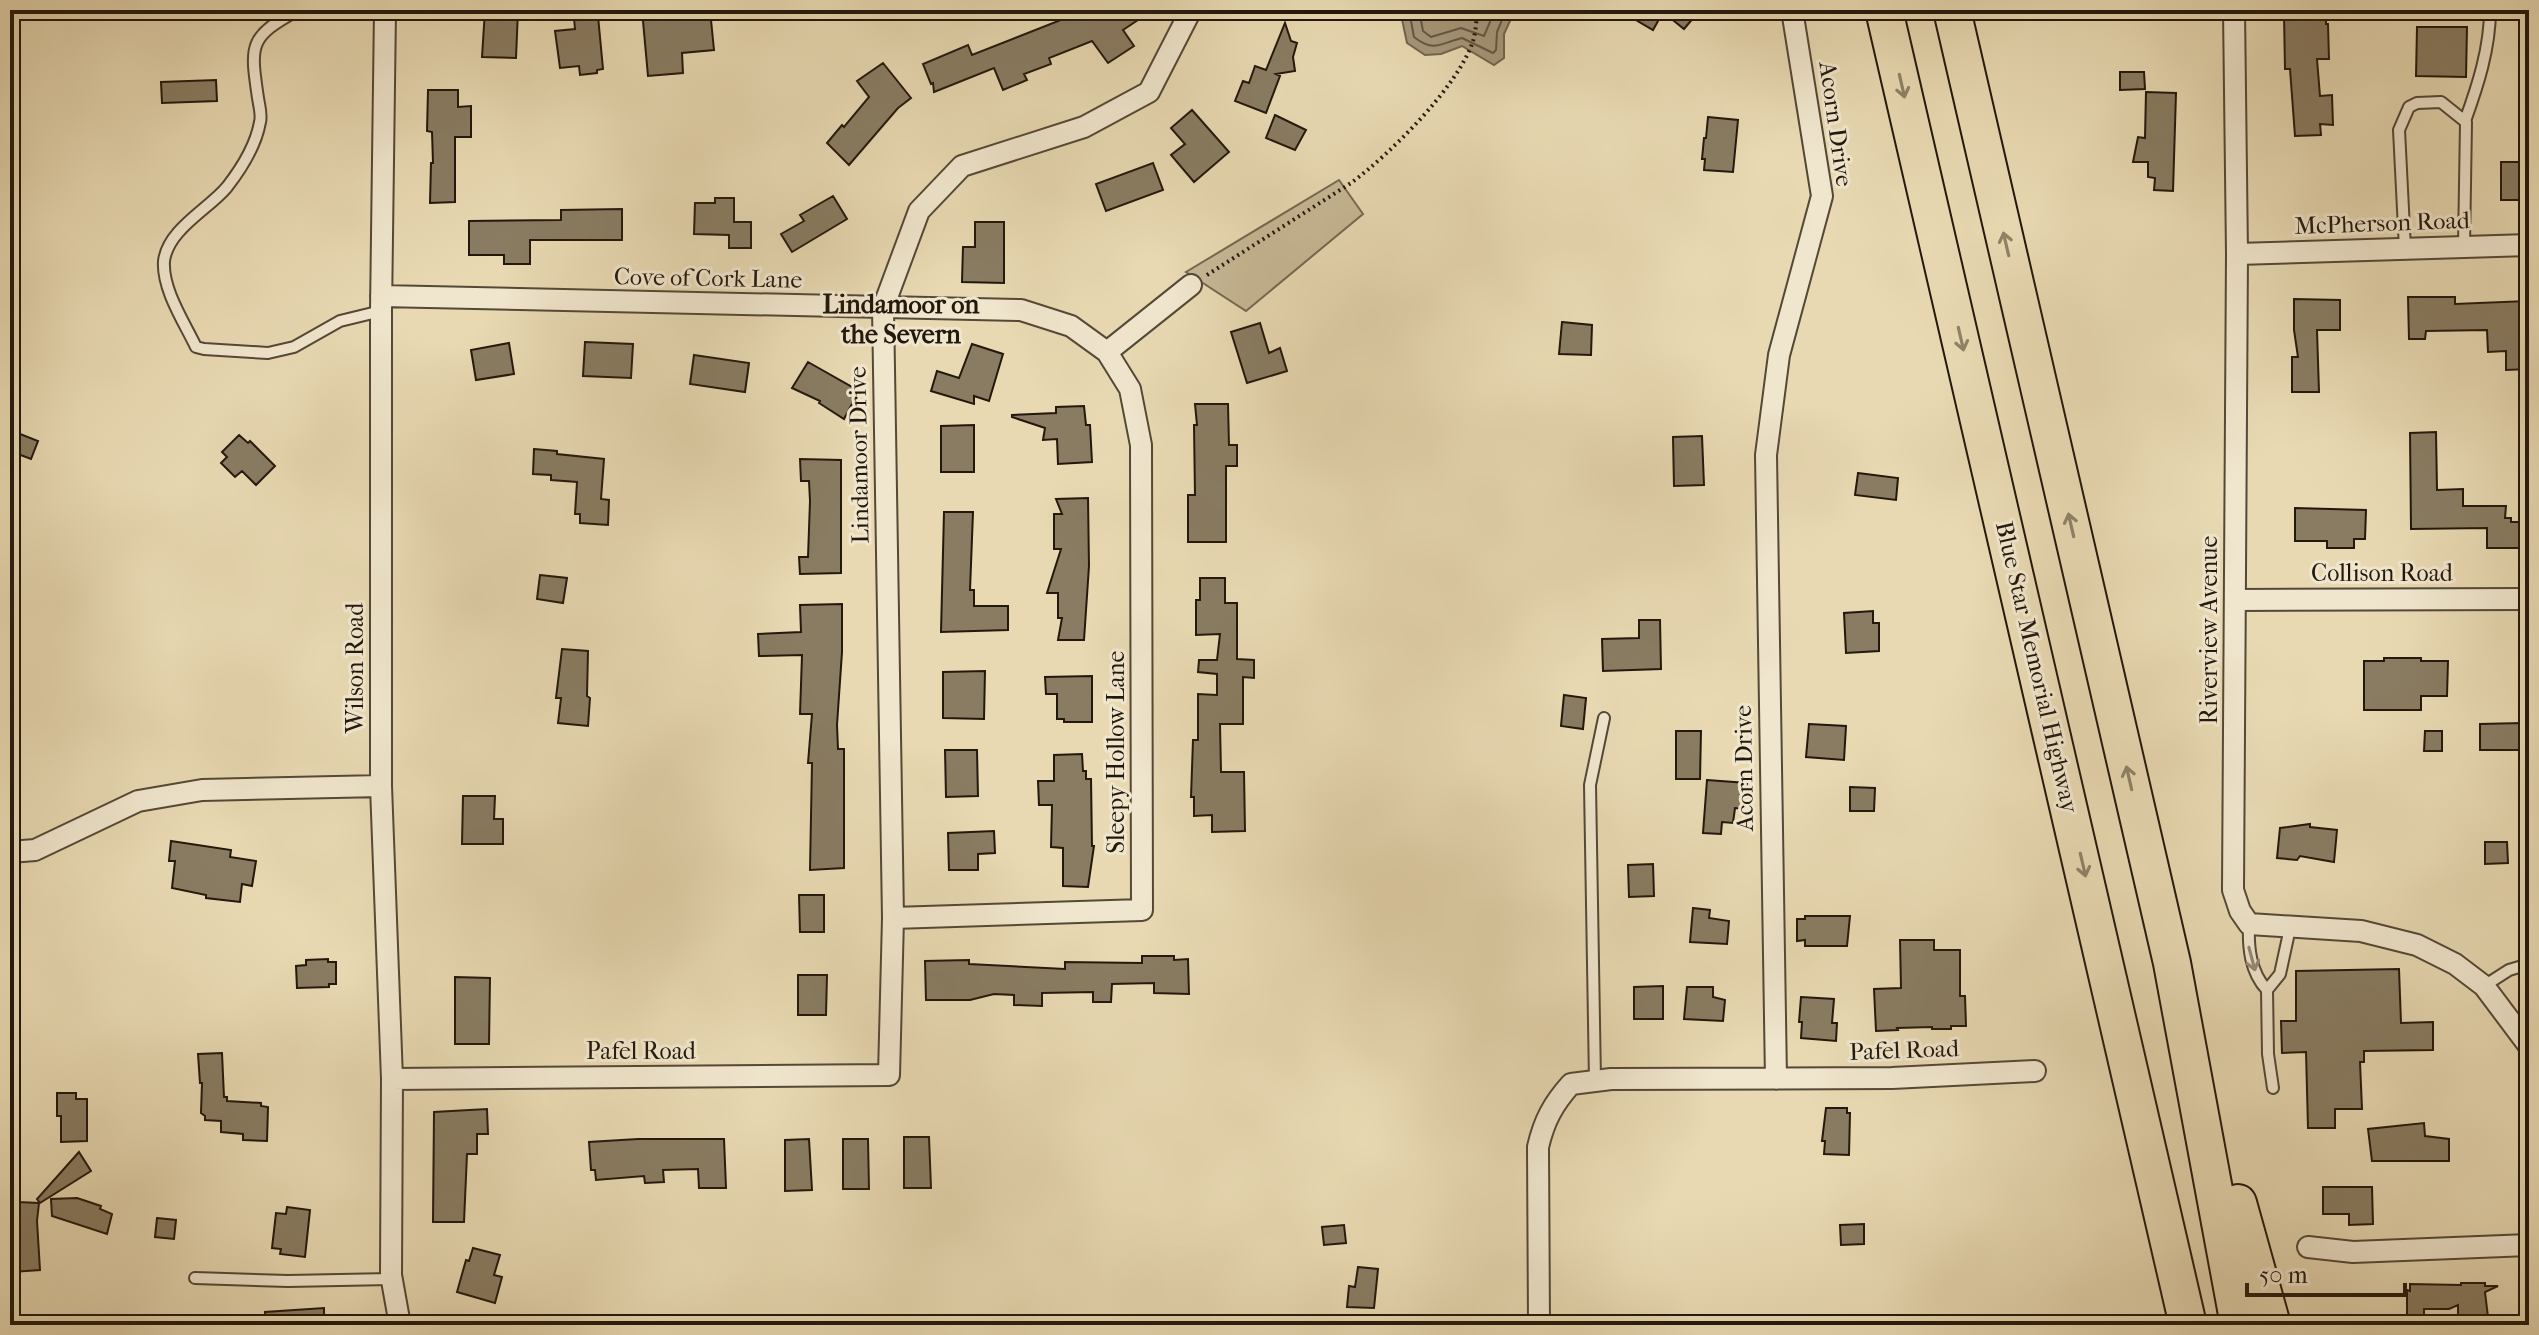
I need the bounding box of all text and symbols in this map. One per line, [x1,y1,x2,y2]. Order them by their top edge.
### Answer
street label: Acorn Drive [1813,59,1859,188]
one-way arrow [1895,73,1910,98]
street label: McPherson Road [2294,206,2471,240]
one-way arrow [1998,232,2013,258]
street label: Cove of Cork Lane [614,262,803,294]
district label: Lindamoor on the Severn [823,289,980,350]
one-way arrow [1954,326,1969,352]
street label: Lindamoor Drive [843,366,875,544]
one-way arrow [2063,513,2078,538]
street label: Blue Star Memorial Highway [1990,518,2084,817]
street label: Riverview Avenue [2195,535,2223,724]
street label: Collison Road [2311,559,2454,587]
street label: Wilson Road [341,602,369,734]
street label: Sleepy Hollow Lane [1102,650,1130,853]
street label: Acorn Drive [1729,705,1759,832]
one-way arrow [2121,766,2136,792]
one-way arrow [2076,852,2091,878]
one-way arrow [2245,945,2260,971]
street label: Pafel Road [1849,1034,1960,1066]
street label: Pafel Road [586,1037,697,1065]
scale bar [2247,1247,2405,1297]
text: 50 m [2259,1261,2308,1289]

